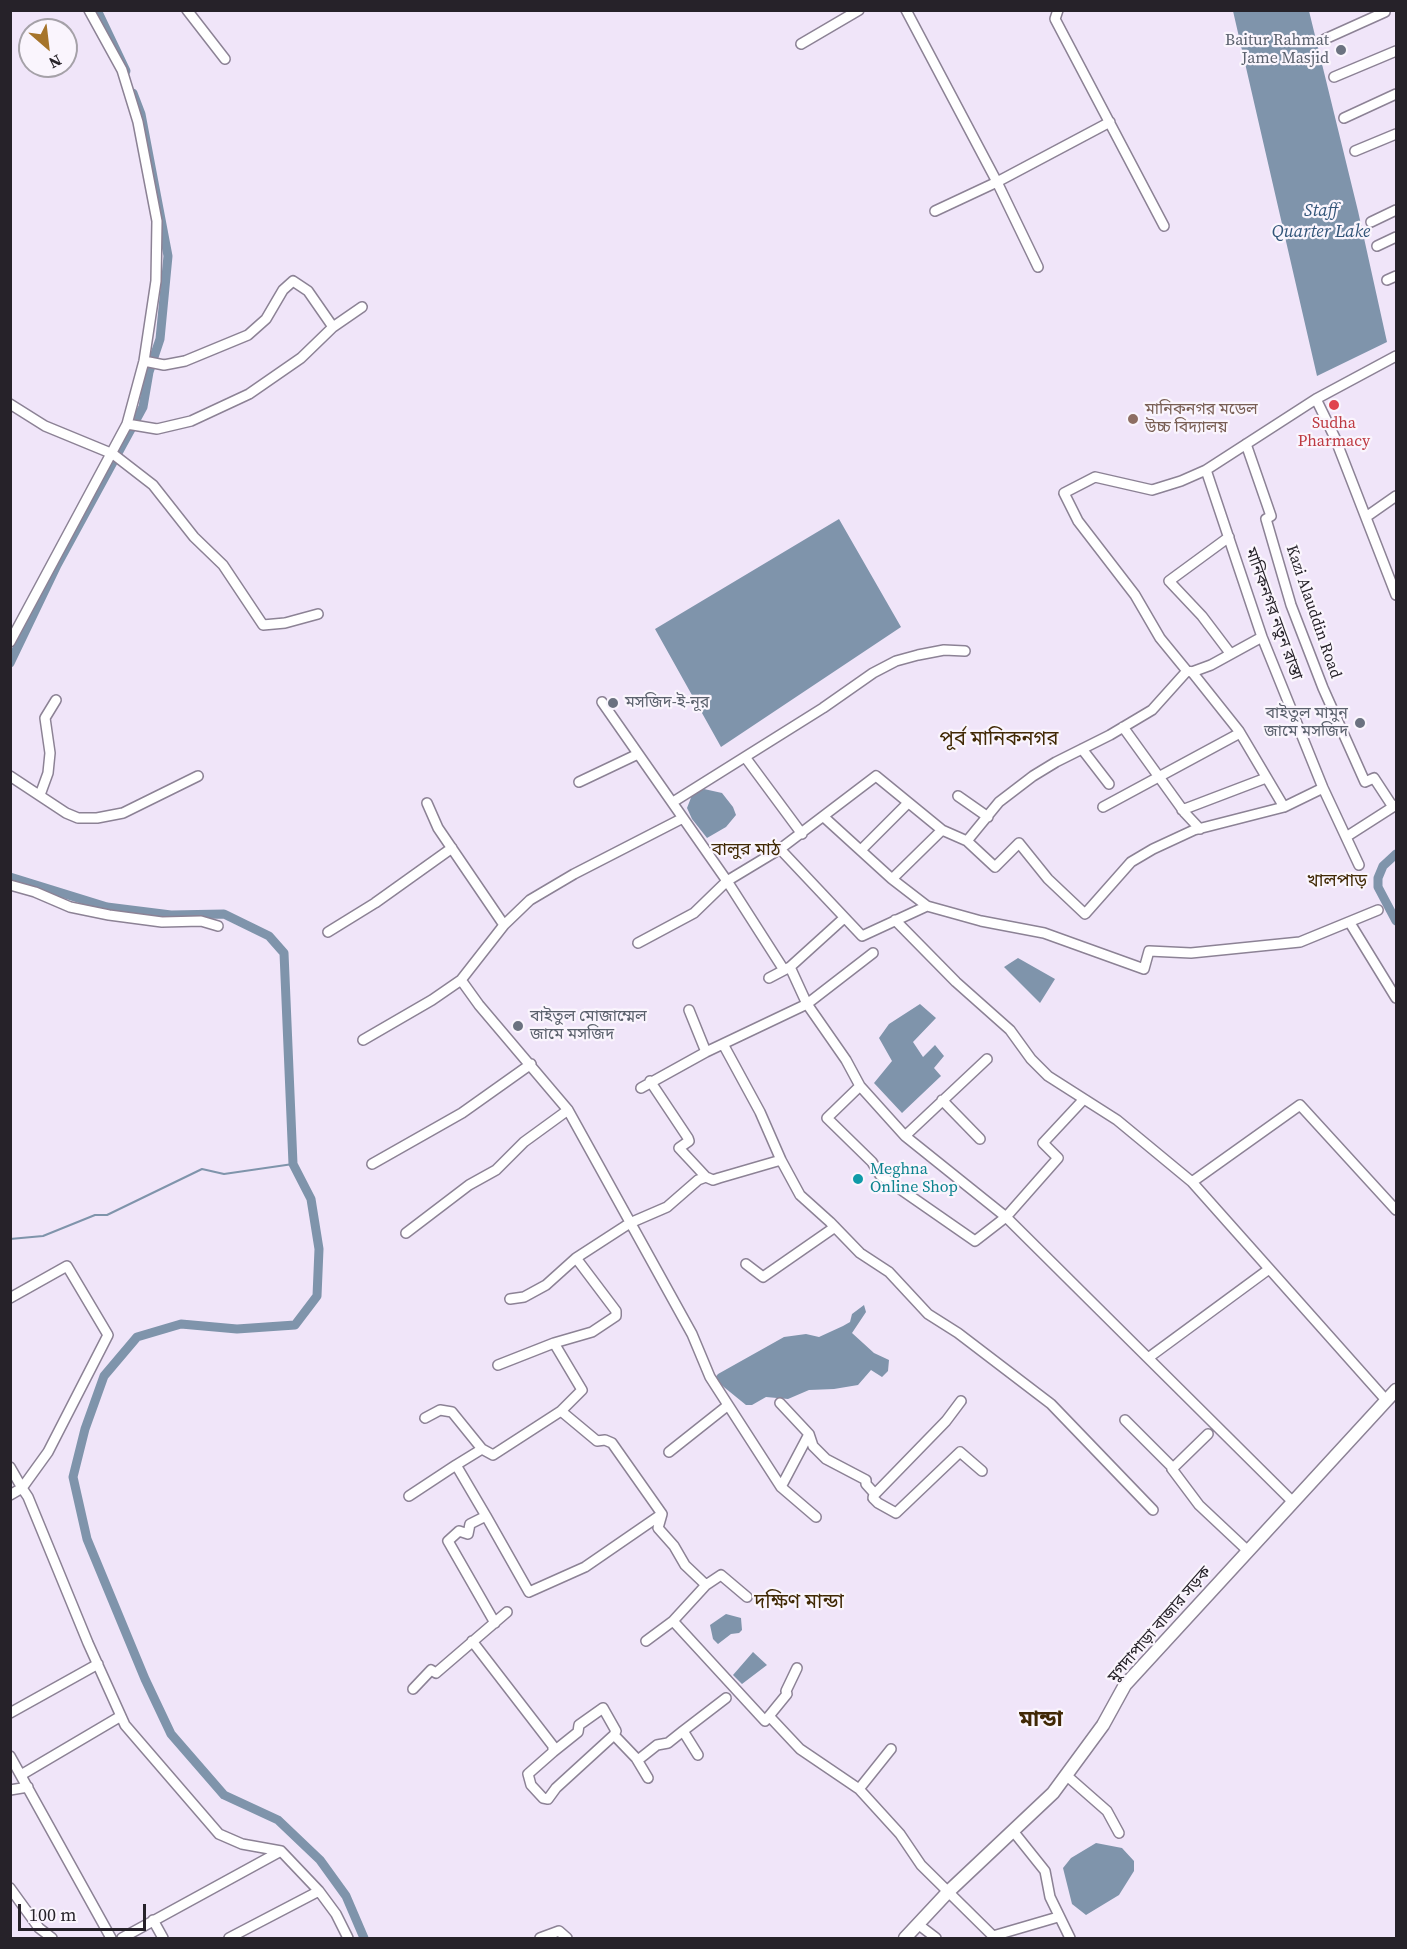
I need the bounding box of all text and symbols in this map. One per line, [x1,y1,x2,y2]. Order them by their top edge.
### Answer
north arrow [18,18,78,78]
place label: Baitur Rahmat Jame Masjid [1225,31,1329,69]
marker: Baitur Rahmat Jame Masjid [1334,43,1348,57]
text: N [45,50,66,75]
water label: Staff Quarter Lake [1272,200,1370,242]
marker: Sudha Pharmacy [1327,398,1341,412]
place label: মানিকনগর মডেল উচ্চ বিদ্যালয় [1145,400,1258,438]
marker: মানিকনগর মডেল উচ্চ বিদ্যালয় [1126,412,1140,426]
place label: Sudha Pharmacy [1298,414,1370,452]
street label: Kazi Alauddin Road [1281,543,1345,681]
street label: মানিকনগর নতুন রাস্তা [1240,545,1306,683]
place label: মসজিদ-ই-নূর [625,693,709,713]
marker: মসজিদ-ই-নূর [606,696,620,710]
place label: বাইতুল মামুন জামে মসজিদ [1264,704,1348,742]
marker: বাইতুল মামুন জামে মসজিদ [1353,716,1367,730]
district label: পূর্ব মানিকনগর [940,728,1058,752]
district label: বালুর মাঠ [711,839,781,861]
district label: খালপাড় [1307,870,1367,892]
place label: বাইতুল মোজাম্মেল জামে মসজিদ [530,1007,647,1045]
marker: বাইতুল মোজাম্মেল জামে মসজিদ [511,1019,525,1033]
place label: Meghna Online Shop [870,1160,958,1198]
marker: Meghna Online Shop [851,1172,865,1186]
street label: মুগদাপাড়া বাজার সড়ক [1104,1563,1216,1687]
district label: দক্ষিণ মান্ডা [754,1591,844,1615]
district label: মান্ডা [1019,1707,1063,1733]
scale bar [21,1892,148,1930]
text: 100 m [29,1902,76,1927]

